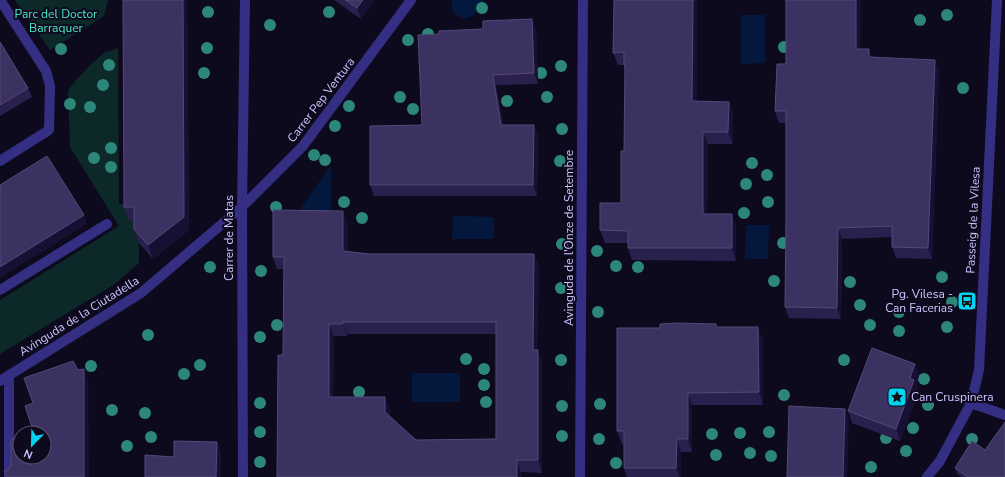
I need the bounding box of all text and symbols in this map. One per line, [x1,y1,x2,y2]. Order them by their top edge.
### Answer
park label: Parc del Doctor Barraquer [15,6,98,36]
street label: Carrer Pep Ventura [284,54,358,146]
street label: Avinguda de l'Onze de Setembre [561,150,577,326]
street label: Passeig de la Vilesa [962,166,984,274]
street label: Carrer de Matas [221,195,237,281]
street label: Avinguda de la Ciutadella [16,272,142,360]
place label: Pg. Vilesa - Can Facerias [885,286,953,316]
bus stop icon: Pg. Vilesa - Can Facerias [956,290,978,312]
place icon: Can Cruspinera [886,386,908,408]
place label: Can Cruspinera [911,389,994,405]
north arrow [12,425,52,465]
text: N [22,445,35,462]

